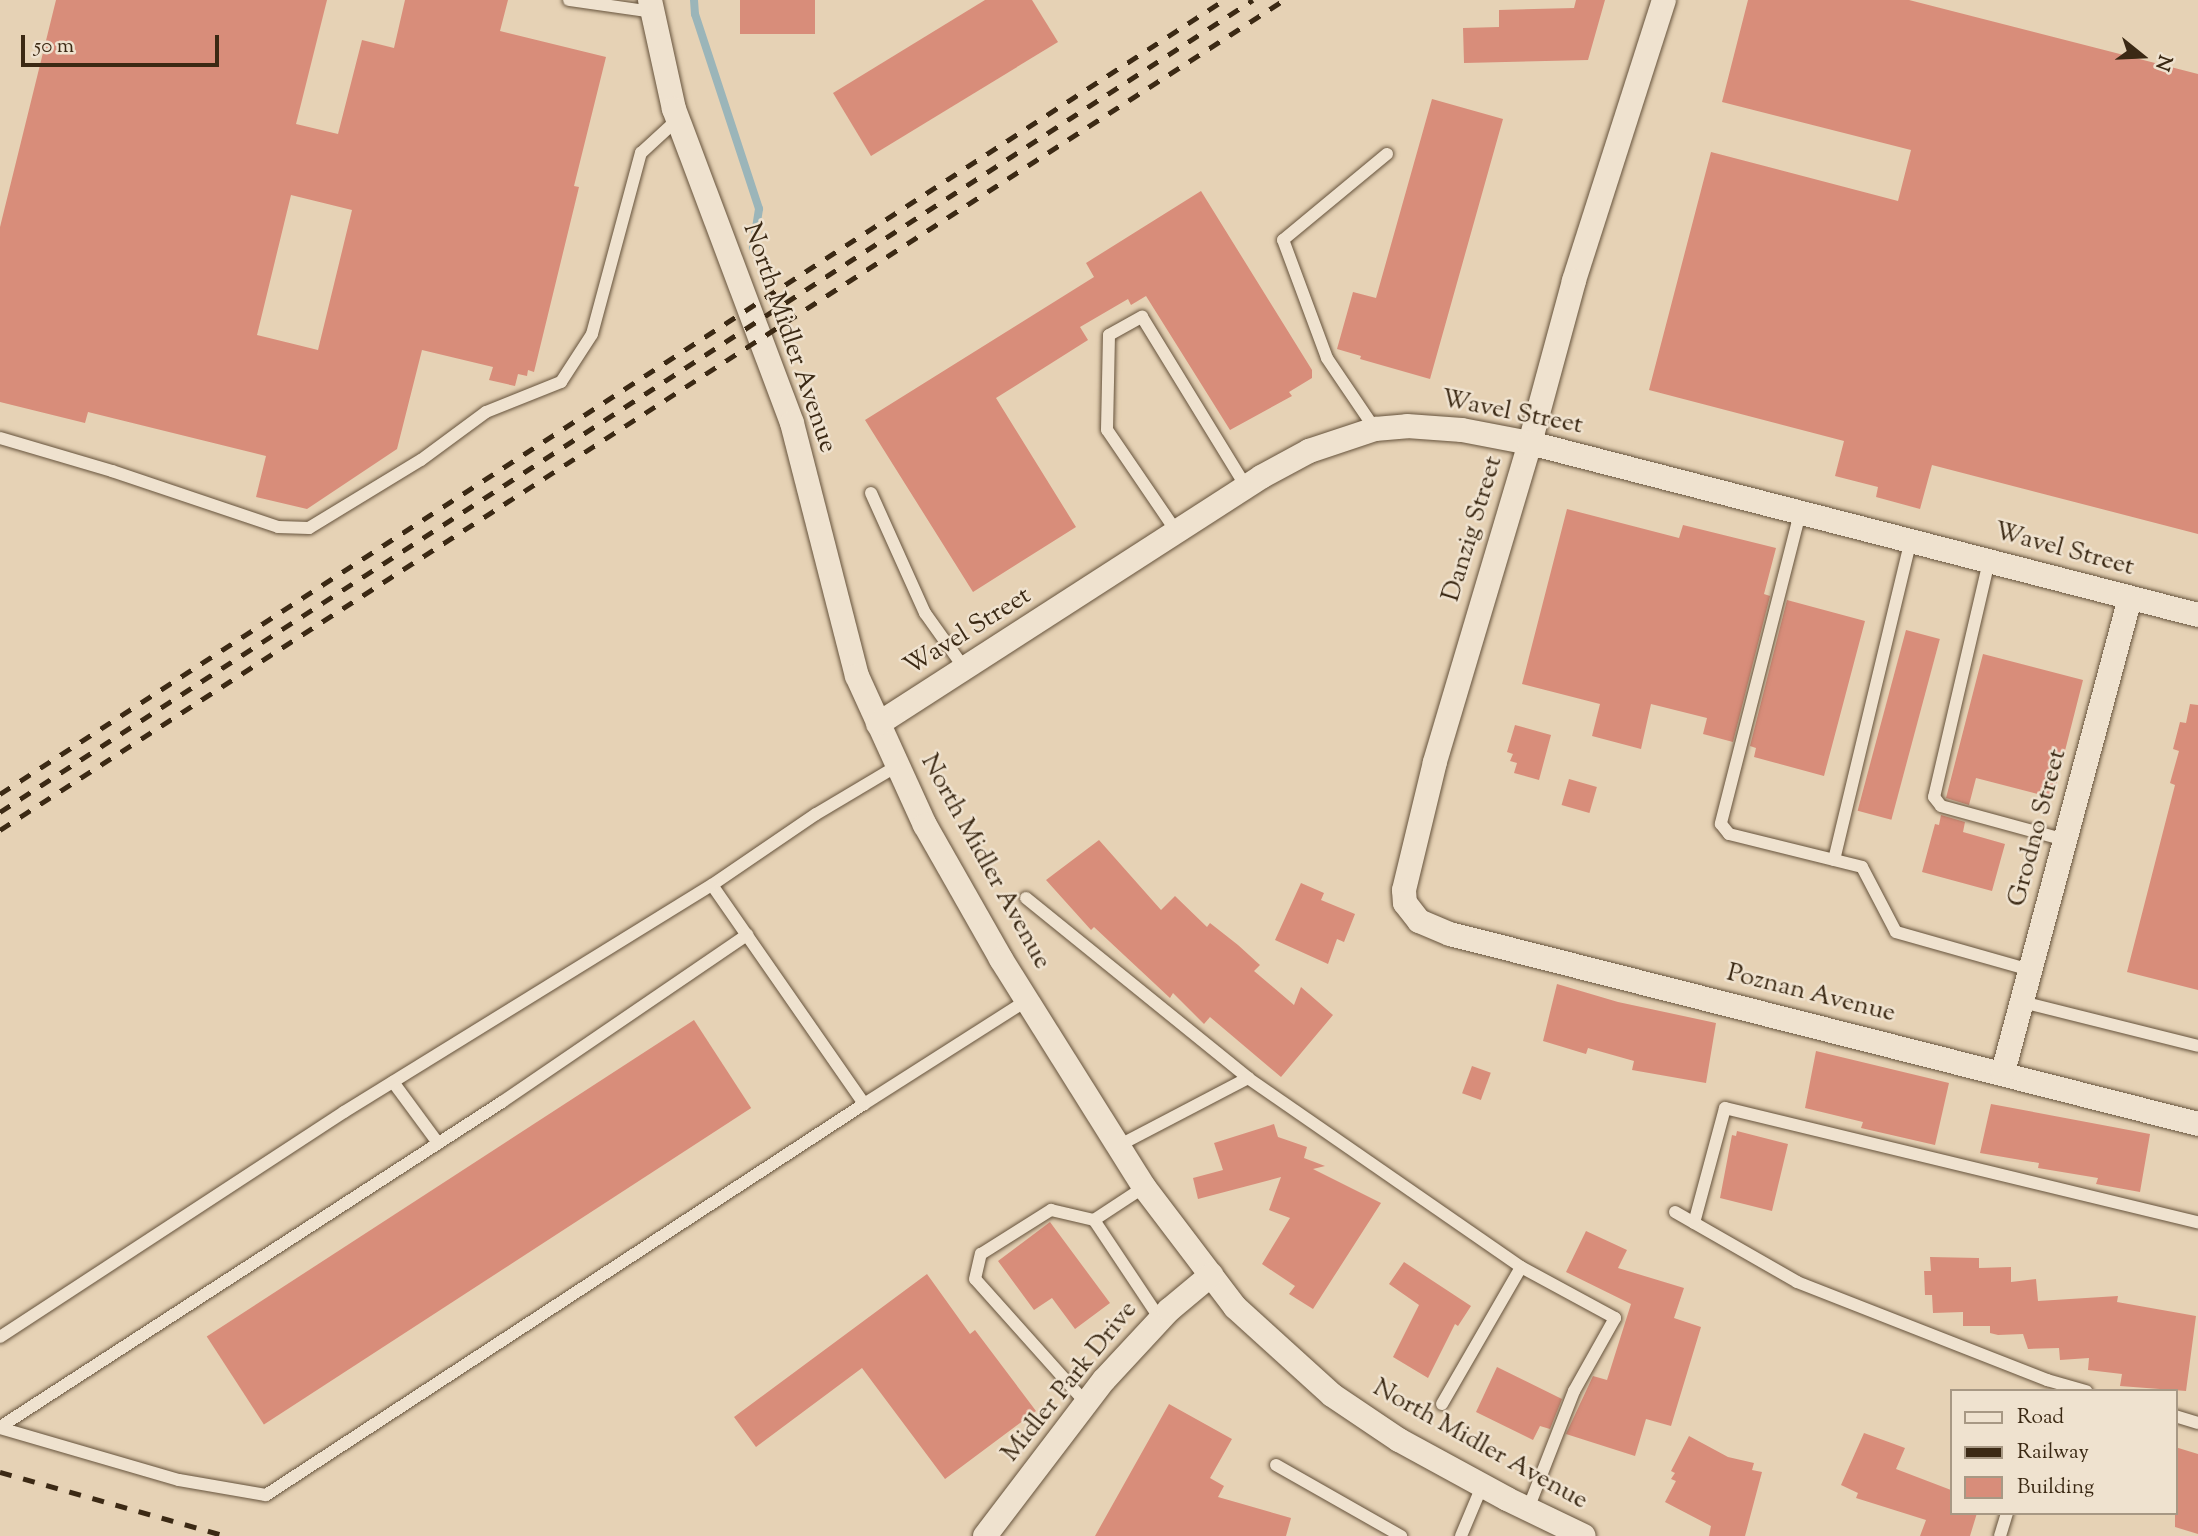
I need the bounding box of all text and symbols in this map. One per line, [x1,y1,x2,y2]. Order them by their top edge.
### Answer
scale bar [24,21,222,65]
north arrow [2107,21,2177,91]
text: 50 m [34,32,74,62]
text: N [2147,51,2178,74]
street label: North Midler Avenue [735,219,843,457]
street label: Wavel Street [1438,384,1586,442]
street label: Danzig Street [1436,453,1510,605]
street label: Wavel Street [1991,516,2137,584]
street label: Wavel Street [899,581,1037,683]
street label: Grodno Street [2002,746,2074,910]
street label: North Midler Avenue [913,749,1057,975]
street label: Poznan Avenue [1723,958,1899,1030]
street label: Midler Park Drive [996,1295,1144,1469]
street label: North Midler Avenue [1367,1373,1593,1517]
legend [1950,1389,2177,1515]
text: Road [2017,1403,2064,1433]
text: Railway [2017,1438,2089,1468]
text: Building [2017,1473,2094,1503]

